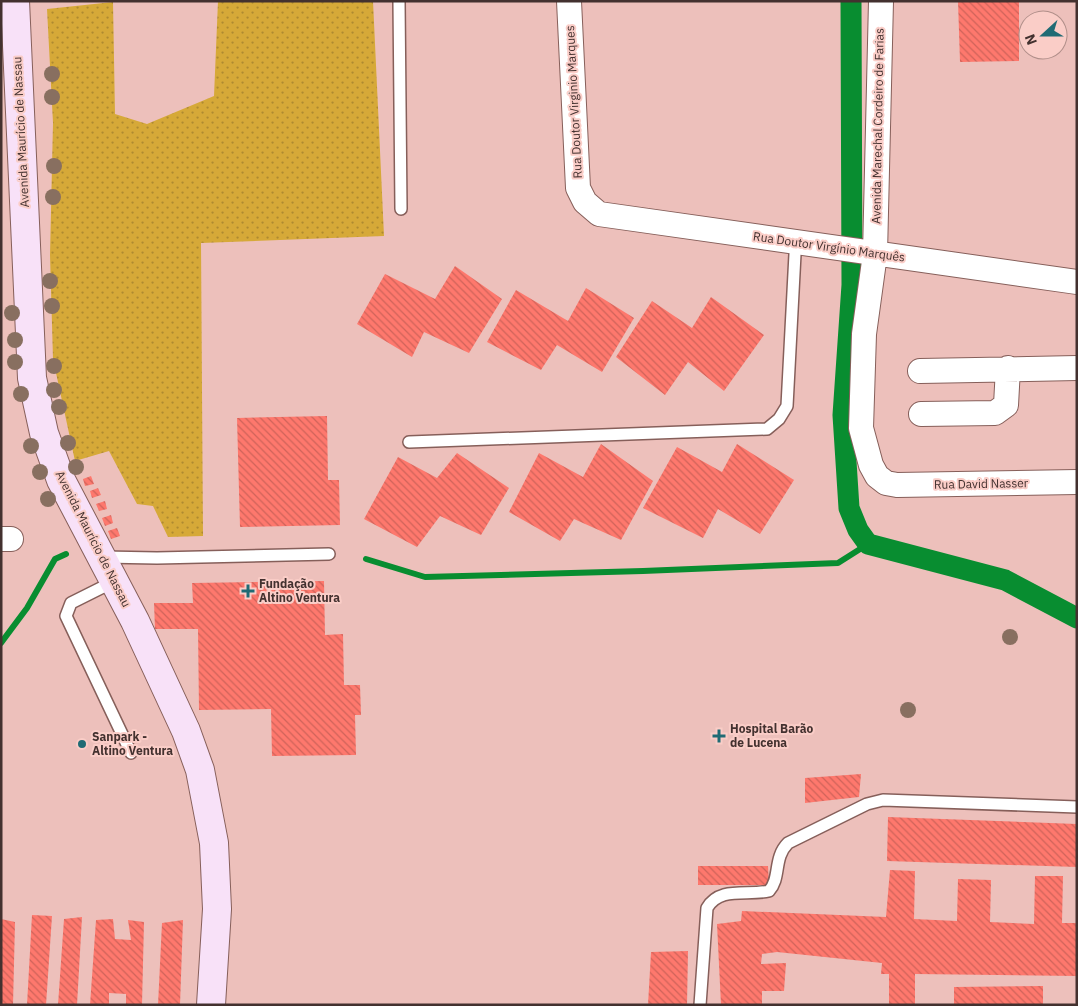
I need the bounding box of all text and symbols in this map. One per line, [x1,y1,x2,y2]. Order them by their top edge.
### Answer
north arrow [1018,10,1068,60]
street label: Rua Doutor Virginio Marques [562,25,585,179]
street label: Avenida Marechal Cordeiro de Farias [868,28,887,224]
text: N [1021,32,1041,48]
street label: Avenida Maurício de Nassau [9,56,32,208]
street label: Rua Doutor Virgínio Marquês [752,228,906,265]
street label: Avenida Maurício de Nassau [53,468,134,609]
street label: Rua David Nasser [934,475,1029,492]
place label: Fundação Altino Ventura [259,576,340,605]
marker: Fundação Altino Ventura [241,584,255,598]
place label: Hospital Barão de Lucena [730,721,813,750]
place label: Sanpark - Altino Ventura [92,729,173,758]
marker: Hospital Barão de Lucena [712,729,726,743]
marker: Sanpark - Altino Ventura [76,738,88,750]

